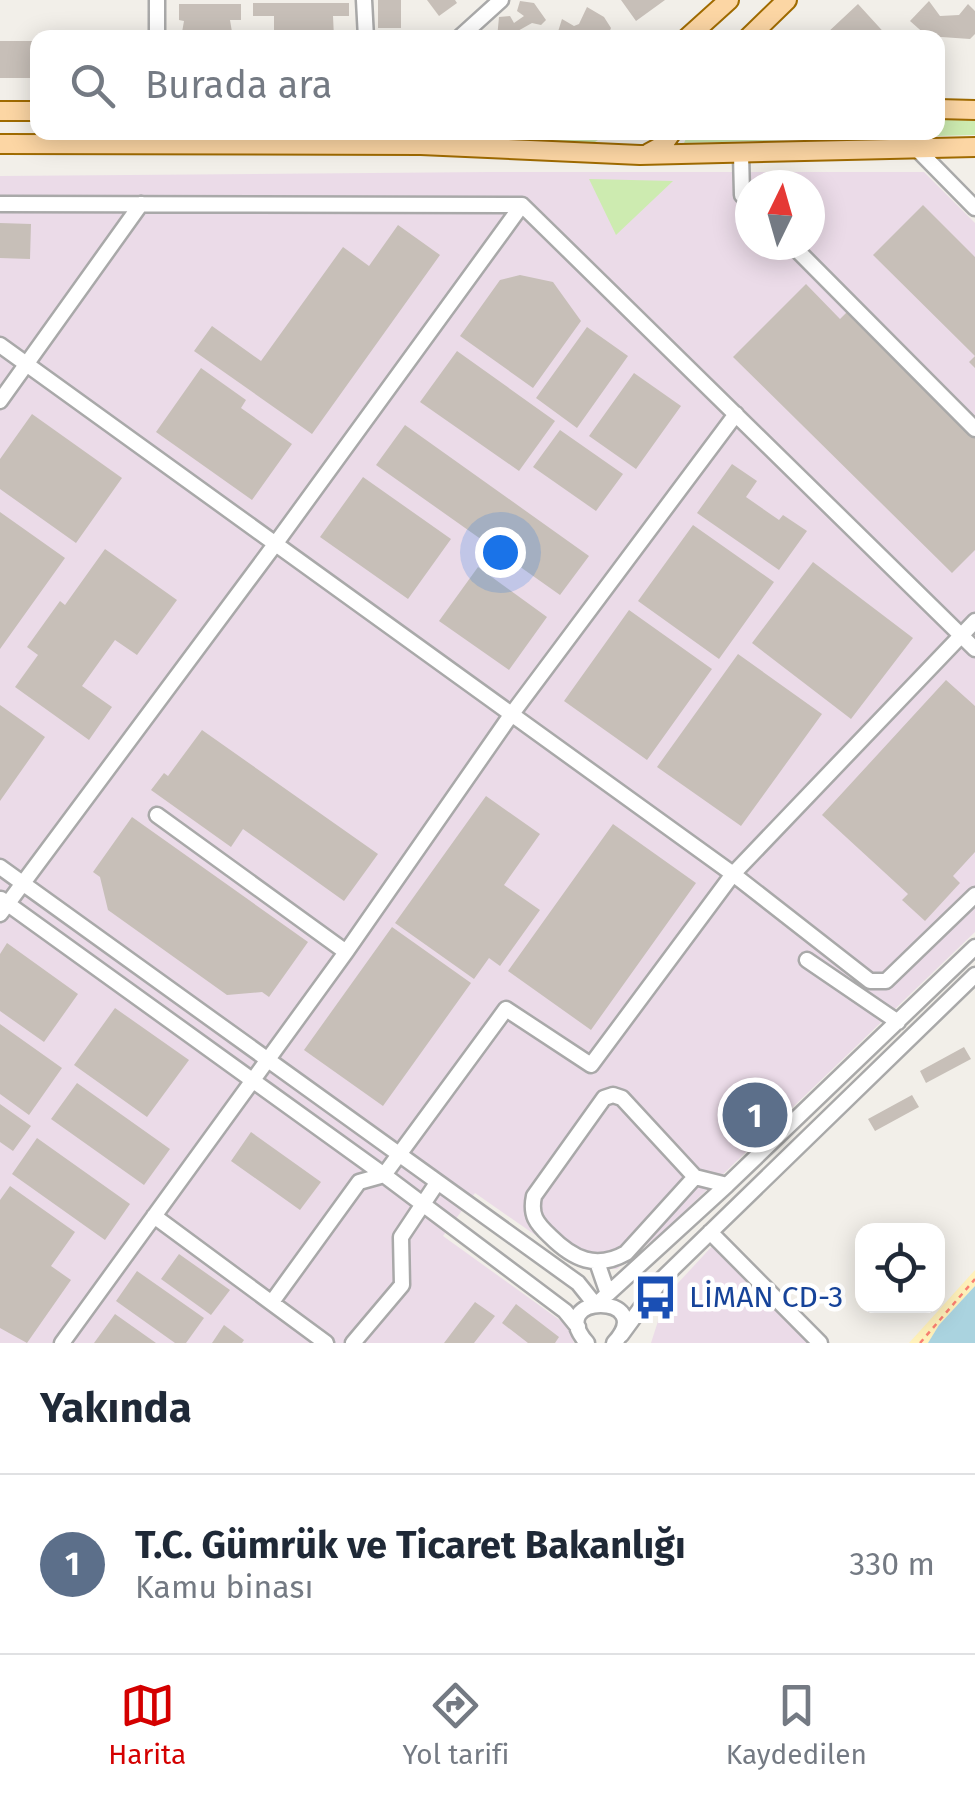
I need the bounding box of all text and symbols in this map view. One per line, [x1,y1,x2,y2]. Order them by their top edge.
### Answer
search box [30,30,945,140]
icon: search [65,58,120,113]
text: Burada ara [145,62,332,108]
north arrow [735,170,825,260]
your location [475,527,526,578]
pin: 1 [722,1078,788,1152]
map controls [855,1223,945,1313]
button: locate [855,1223,945,1313]
bus stop icon: LİMAN CD-3 [632,1273,680,1321]
place label: LİMAN CD-3 [689,1279,843,1315]
text: Yakında [40,1383,192,1433]
text: T.C. Gümrük ve Ticaret Bakanlığı [135,1522,686,1568]
text: 1 [65,1545,80,1583]
text: 330 m [849,1545,935,1583]
text: Kamu binası [135,1568,313,1606]
tab: Harita [108,1678,186,1771]
tab: Yol tarifi [403,1678,509,1771]
tab: Kaydedilen [726,1678,867,1771]

